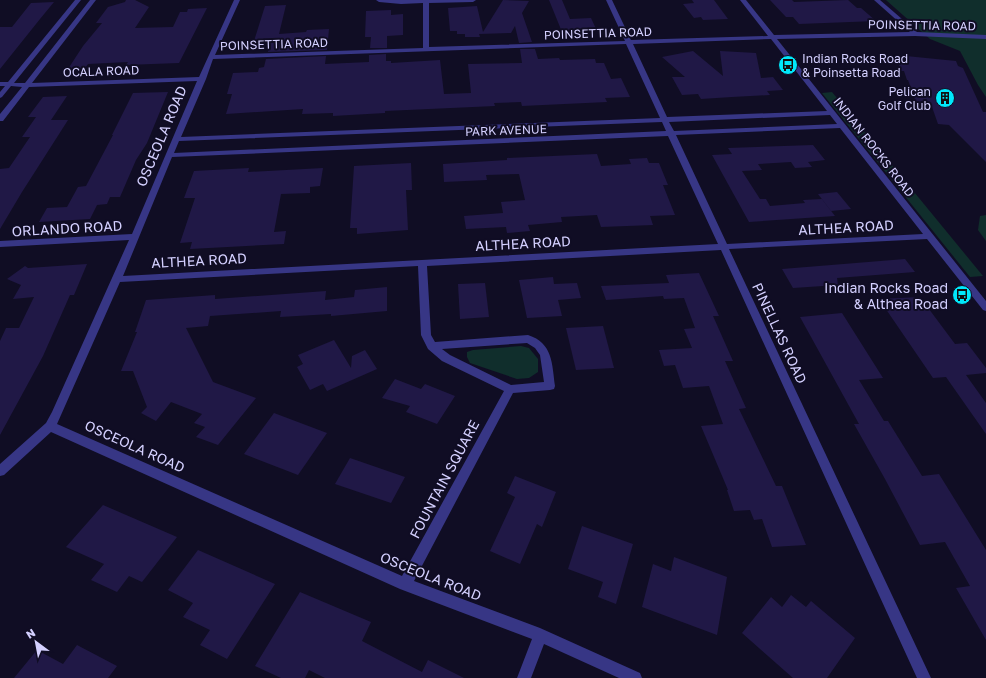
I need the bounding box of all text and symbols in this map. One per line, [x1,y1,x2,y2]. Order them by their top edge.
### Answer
street label: POINSETTIA ROAD [868,17,976,33]
street label: POINSETTIA ROAD [544,24,652,42]
street label: POINSETTIA ROAD [220,35,328,53]
place label: Indian Rocks Road & Poinsetta Road [802,51,908,80]
bus stop icon: Indian Rocks Road & Poinsetta Road [777,54,799,76]
street label: OCALA ROAD [63,62,139,80]
street label: OSCEOLA ROAD [132,83,190,189]
place label: Pelican Golf Club [878,84,931,113]
building icon: Pelican Golf Club [934,87,956,109]
street label: INDIAN ROCKS ROAD [830,94,918,200]
street label: PARK AVENUE [465,121,547,139]
street label: ALTHEA ROAD [798,216,894,238]
street label: ORLANDO ROAD [11,217,123,239]
street label: ALTHEA ROAD [475,232,571,254]
street label: ALTHEA ROAD [151,249,247,271]
place label: Indian Rocks Road & Althea Road [824,279,948,312]
street label: PINELLAS ROAD [749,280,811,386]
bus stop icon: Indian Rocks Road & Althea Road [951,284,973,306]
street label: OSCEOLA ROAD [82,416,188,476]
street label: FOUNTAIN SQUARE [406,417,482,541]
street label: OSCEOLA ROAD [378,548,484,604]
north arrow [16,622,56,662]
text: N [23,625,37,641]

